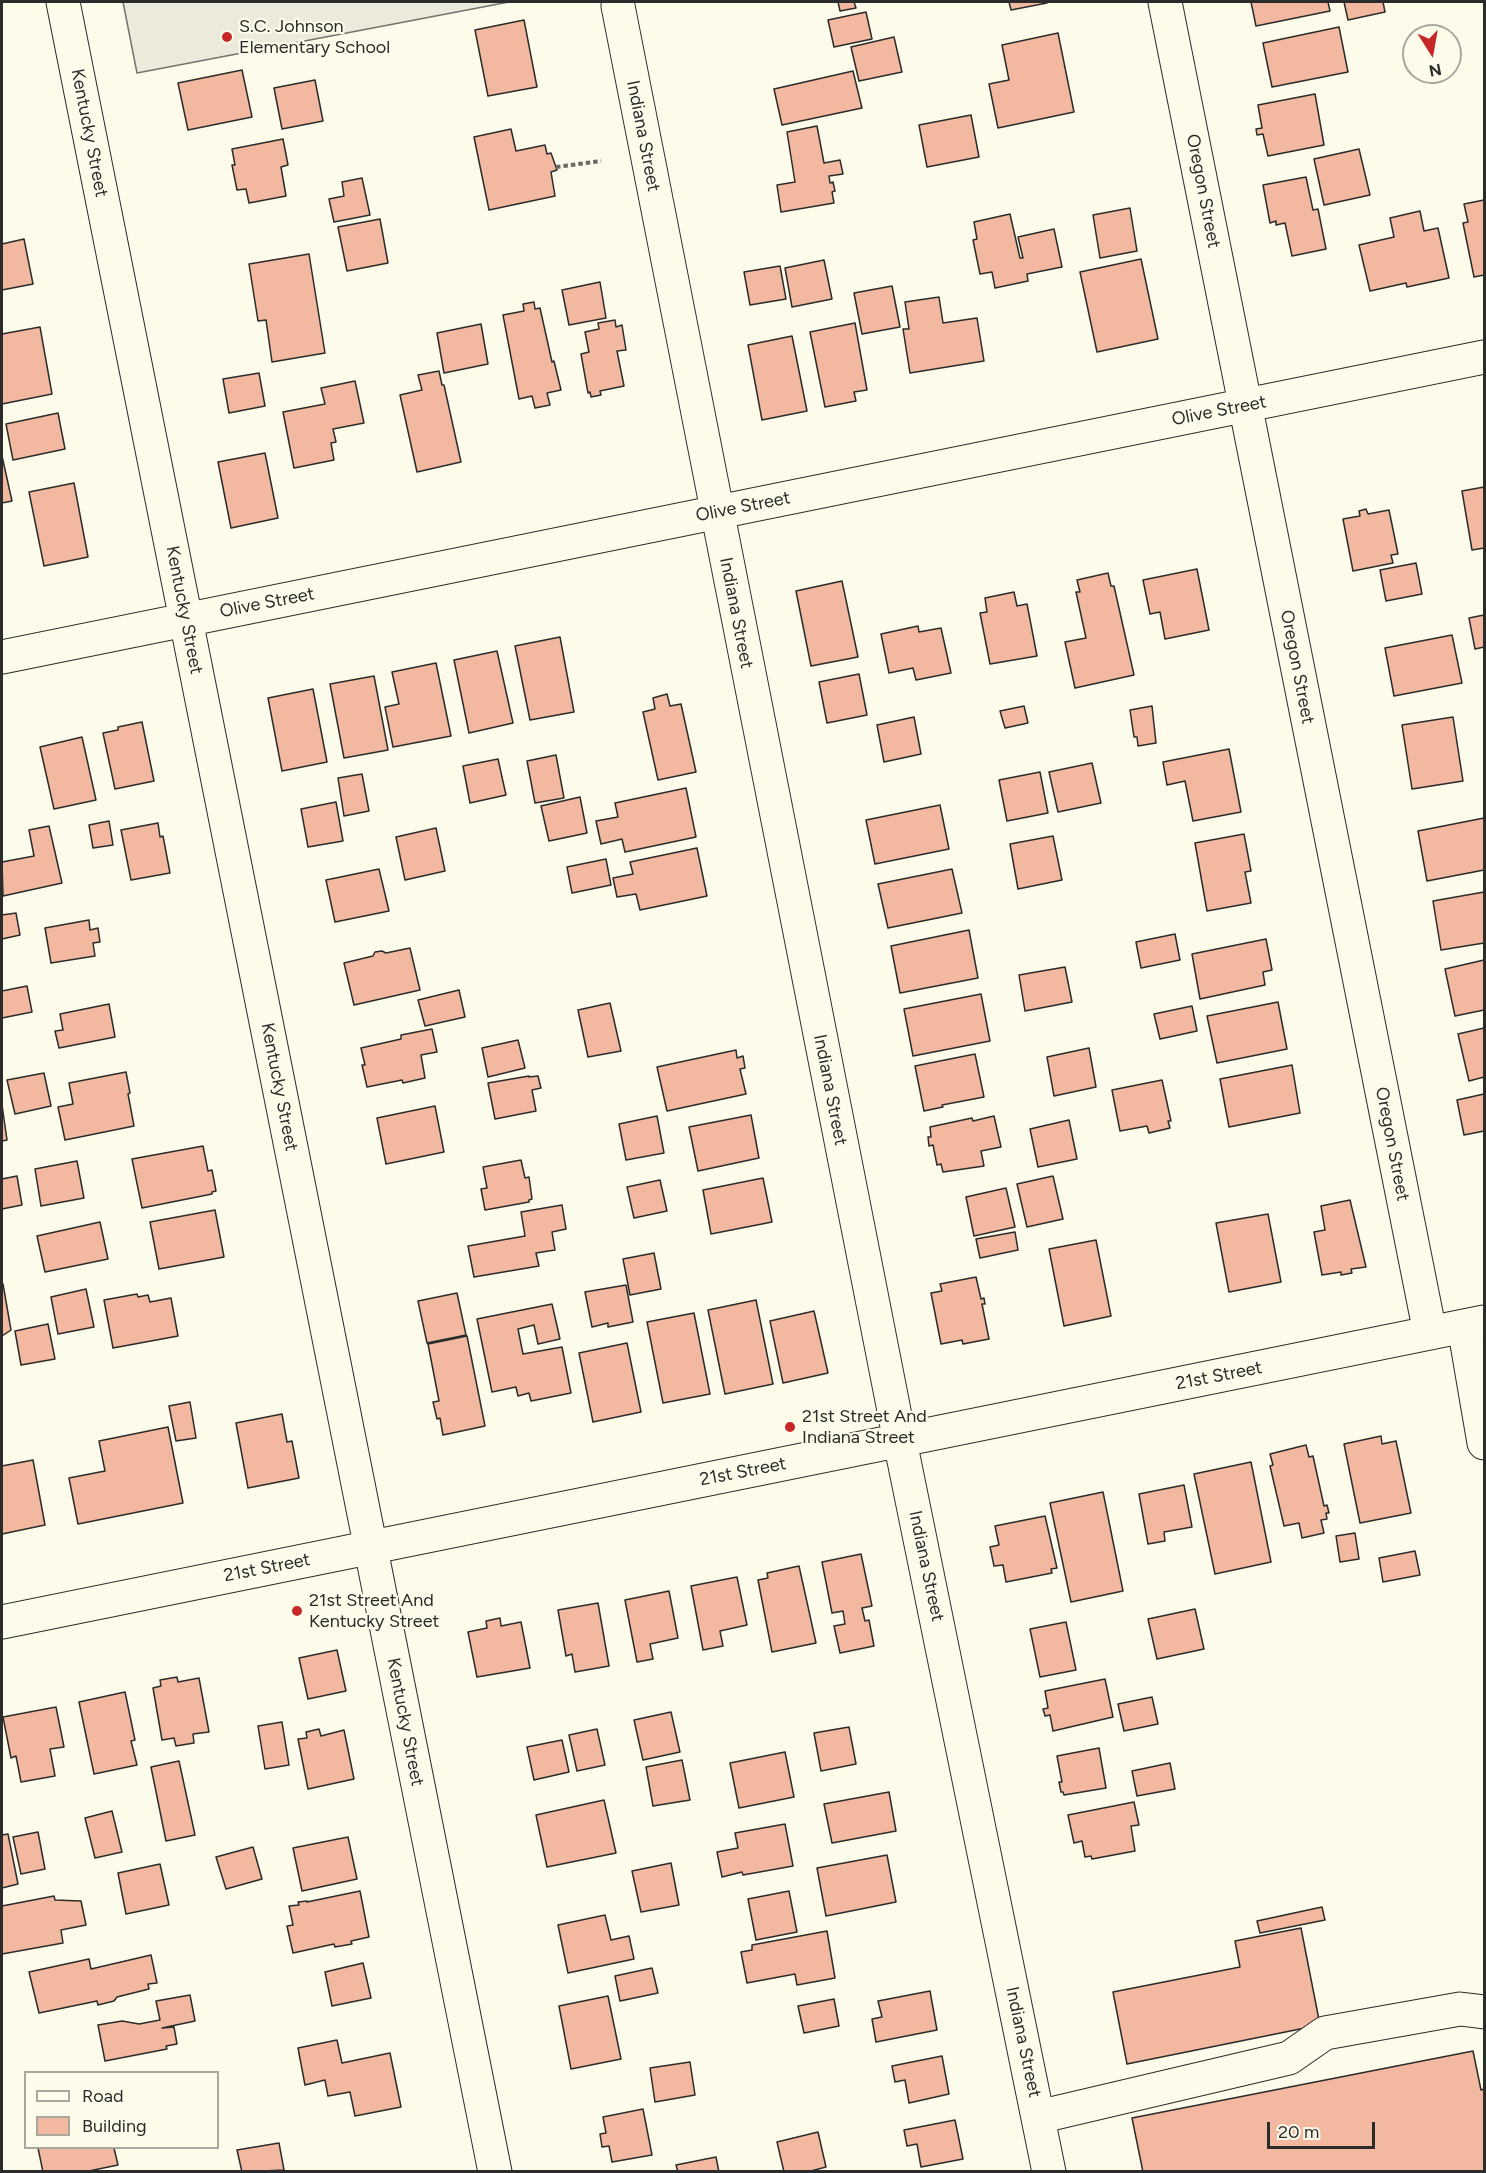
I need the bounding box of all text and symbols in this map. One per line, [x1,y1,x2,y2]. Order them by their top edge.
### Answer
place label: S.C. Johnson Elementary School [239,16,390,58]
north arrow [1402,24,1462,84]
marker: S.C. Johnson Elementary School [220,30,234,44]
text: N [1427,60,1443,81]
street label: Kentucky Street [66,67,112,199]
street label: Indiana Street [622,79,664,193]
street label: Oregon Street [1181,132,1225,250]
street label: Olive Street [1170,391,1268,431]
street label: Olive Street [694,487,792,527]
street label: Kentucky Street [161,544,207,676]
street label: Indiana Street [715,556,757,670]
street label: Olive Street [218,583,316,623]
street label: Oregon Street [1275,608,1319,726]
street label: Kentucky Street [256,1021,302,1153]
street label: Indiana Street [809,1033,851,1147]
street label: Oregon Street [1370,1085,1414,1203]
street label: 21st Street [1174,1357,1264,1395]
place label: 21st Street And Indiana Street [802,1406,927,1448]
marker: 21st Street And Indiana Street [783,1420,797,1434]
street label: 21st Street [698,1453,788,1491]
street label: Indiana Street [904,1509,948,1623]
street label: 21st Street [222,1549,312,1587]
place label: 21st Street And Kentucky Street [309,1590,439,1632]
marker: 21st Street And Kentucky Street [290,1604,304,1618]
street label: Kentucky Street [382,1656,428,1788]
street label: Indiana Street [1001,1985,1045,2099]
legend [24,2071,219,2149]
text: Road [82,2085,123,2107]
scale bar [1270,2110,1378,2148]
text: Building [82,2115,147,2137]
text: 20 m [1278,2121,1319,2143]

